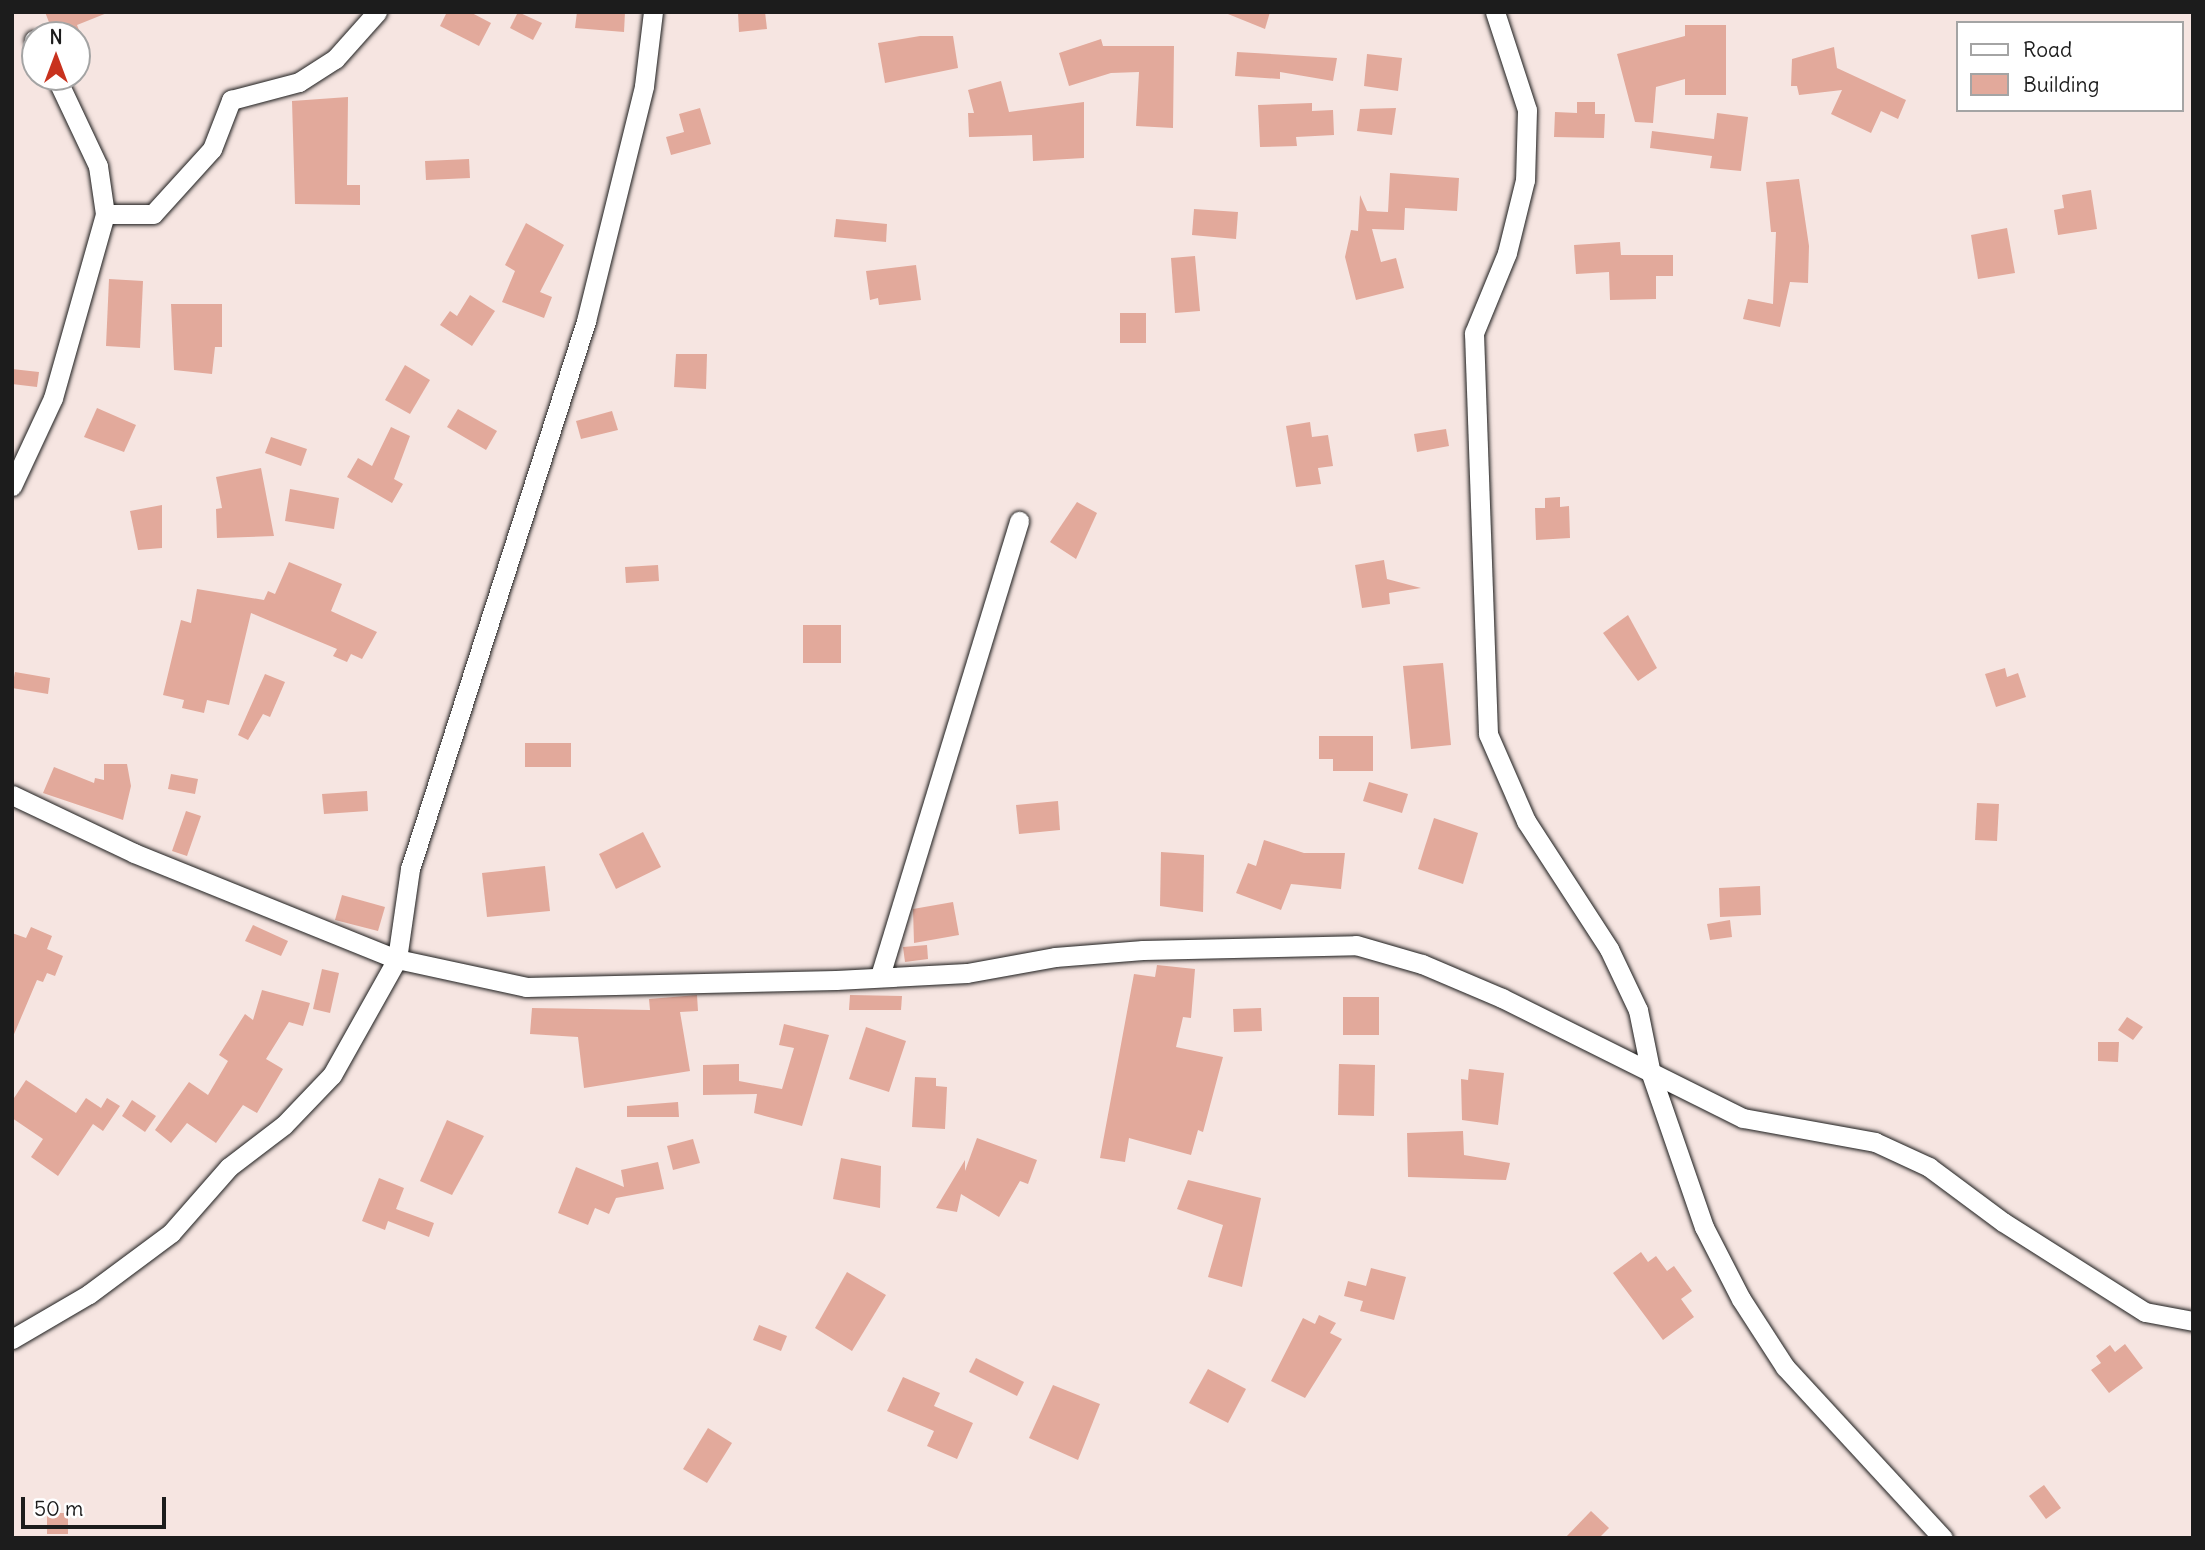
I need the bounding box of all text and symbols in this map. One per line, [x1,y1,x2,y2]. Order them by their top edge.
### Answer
north arrow [21,21,91,91]
legend [1956,21,2184,112]
text: N [49,25,63,49]
text: Road [2023,36,2072,63]
text: Building [2023,71,2099,98]
scale bar [24,1484,170,1528]
text: 50 m [34,1495,83,1522]

